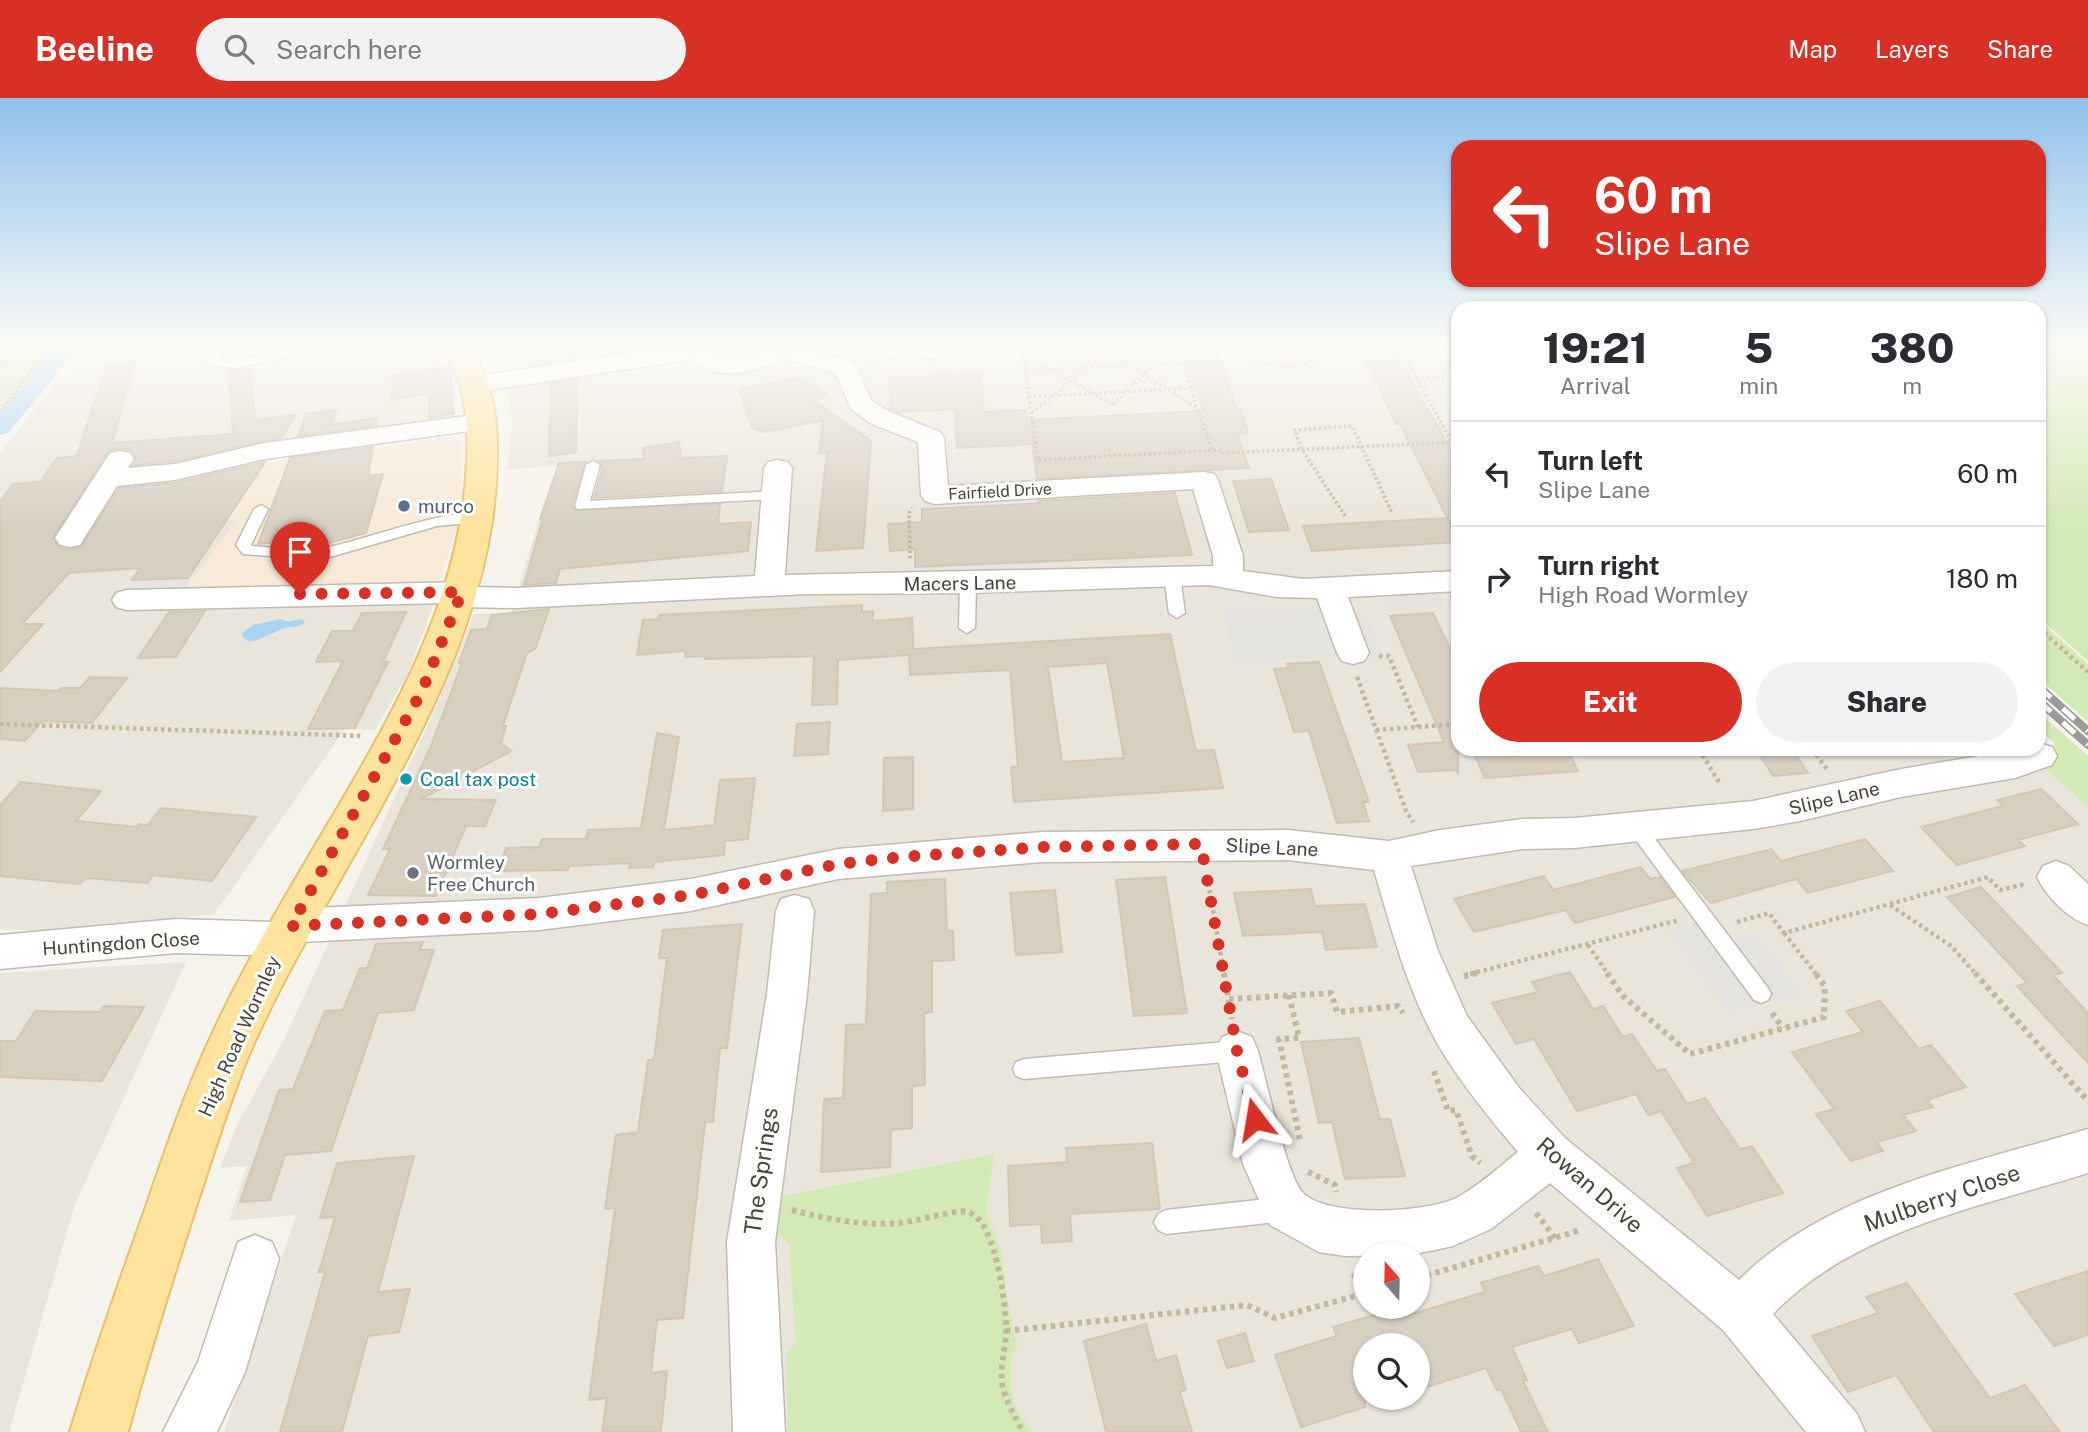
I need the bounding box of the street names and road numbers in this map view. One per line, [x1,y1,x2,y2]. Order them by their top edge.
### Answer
street label: Fairfield Drive [948,479,1052,504]
street label: Macers Lane [903,571,1017,595]
street label: Slipe Lane [1786,777,1882,819]
street label: Slipe Lane [1225,834,1319,860]
street label: Huntingdon Close [41,927,201,959]
street label: High Road Wormley [194,952,284,1120]
street label: The Springs [738,1106,783,1236]
street label: Rowan Drive [1532,1131,1649,1238]
street label: Mulberry Close [1860,1158,2023,1237]

